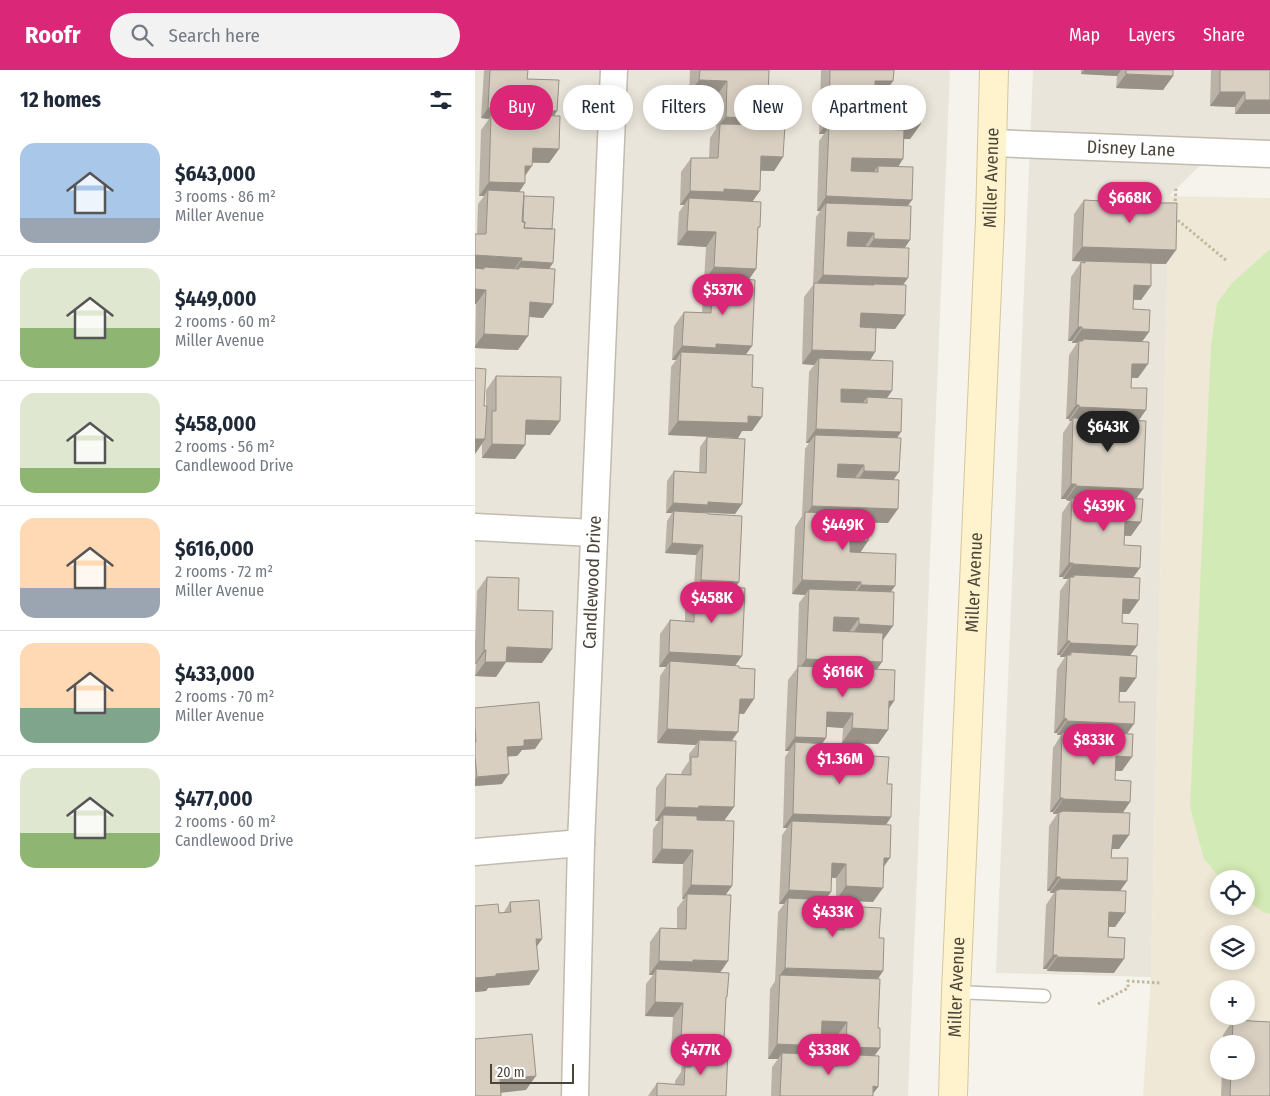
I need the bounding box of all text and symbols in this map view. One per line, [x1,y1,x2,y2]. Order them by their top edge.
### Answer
search box [110,13,460,58]
text: Roofr [25,21,80,49]
icon: search [128,21,156,49]
text: Search here [168,24,260,47]
text: Map [1069,24,1100,46]
text: Layers [1128,24,1175,46]
text: Share [1203,24,1245,46]
chip: Buy [490,85,553,130]
chip: Rent [563,85,633,130]
chip: Filters [643,85,724,130]
chip: New [734,85,802,130]
chip: Apartment [812,85,926,130]
icon: filters [427,86,455,114]
text: 12 homes [20,87,101,113]
street label: Miller Avenue [979,127,1003,228]
street label: Disney Lane [1086,136,1176,161]
text: $643,000 [175,161,256,187]
icon: home [60,163,120,223]
pin: $668K [1095,182,1165,224]
text: 3 rooms · 86 m² [175,187,276,206]
text: $668K [1109,188,1151,207]
text: Miller Avenue [175,206,264,225]
pin: $537K [688,274,758,316]
text: $537K [703,280,743,299]
text: $449,000 [175,286,256,312]
icon: home [60,288,120,348]
text: 2 rooms · 60 m² [175,312,276,331]
text: Miller Avenue [175,331,264,350]
pin: $643K [1073,410,1143,453]
text: $458,000 [175,411,256,437]
icon: home [60,413,120,473]
text: $643K [1087,417,1129,436]
text: 2 rooms · 56 m² [175,437,275,456]
text: Candlewood Drive [175,456,293,475]
pin: $439K [1069,490,1139,532]
text: $439K [1083,496,1125,515]
pin: $449K [808,508,878,551]
street label: Candlewood Drive [578,515,606,649]
text: $449K [822,515,864,534]
street label: Miller Avenue [961,532,987,633]
text: $616,000 [175,536,254,562]
icon: home [60,538,120,598]
text: 2 rooms · 72 m² [175,562,273,581]
text: Miller Avenue [175,581,264,600]
pin: $458K [677,582,747,624]
text: $458K [691,588,733,607]
pin: $616K [808,656,878,698]
text: $433,000 [175,661,255,687]
text: $616K [823,662,863,681]
icon: home [60,663,120,723]
text: 2 rooms · 70 m² [175,687,274,706]
text: Miller Avenue [175,706,264,725]
pin: $833K [1059,724,1129,766]
text: $833K [1074,730,1114,749]
pin: $1.36M [799,742,881,785]
text: $1.36M [817,749,863,768]
text: $477,000 [175,786,253,812]
icon: home [60,788,120,848]
text: 2 rooms · 60 m² [175,812,276,831]
text: Candlewood Drive [175,831,293,850]
map controls [1210,870,1255,1080]
button: locate [1210,870,1255,915]
pin: $433K [798,896,868,938]
text: $433K [813,902,853,921]
button: layers [1210,925,1255,970]
street label: Miller Avenue [944,936,969,1038]
button: + [1210,980,1255,1025]
pin: $477K [666,1034,736,1076]
pin: $338K [794,1034,864,1076]
button: − [1210,1035,1255,1080]
text: $477K [682,1040,720,1059]
text: $338K [809,1040,849,1059]
scale bar [490,1061,574,1084]
text: 20 m [497,1064,525,1081]

